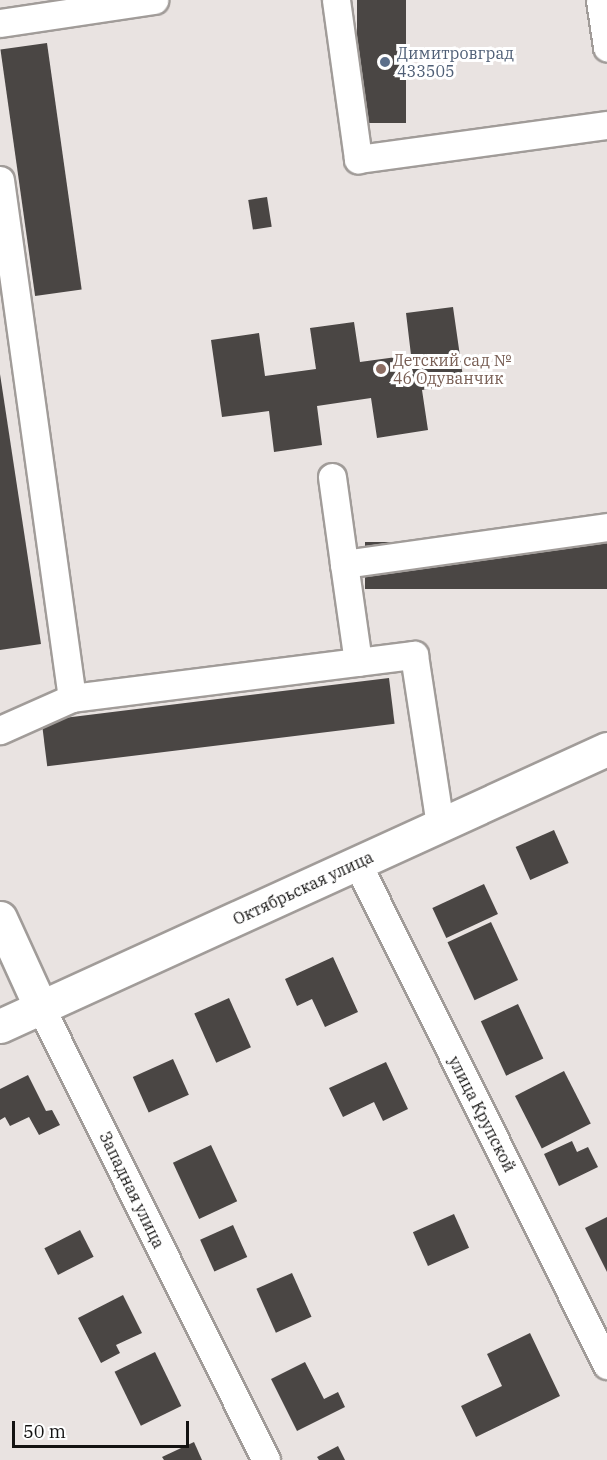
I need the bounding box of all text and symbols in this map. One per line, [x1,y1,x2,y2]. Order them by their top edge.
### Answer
place label: Димитровград 433505 [397,43,514,81]
marker: Димитровград 433505 [378,55,392,69]
place label: Детский сад № 46 Одуванчик [393,350,512,388]
marker: Детский сад № 46 Одуванчик [374,362,388,376]
street label: Октябрьская улица [230,847,376,929]
street label: улица Крупской [444,1053,520,1175]
street label: Западная улица [95,1129,169,1251]
scale bar [15,1409,192,1447]
text: 50 m [23,1420,66,1443]

